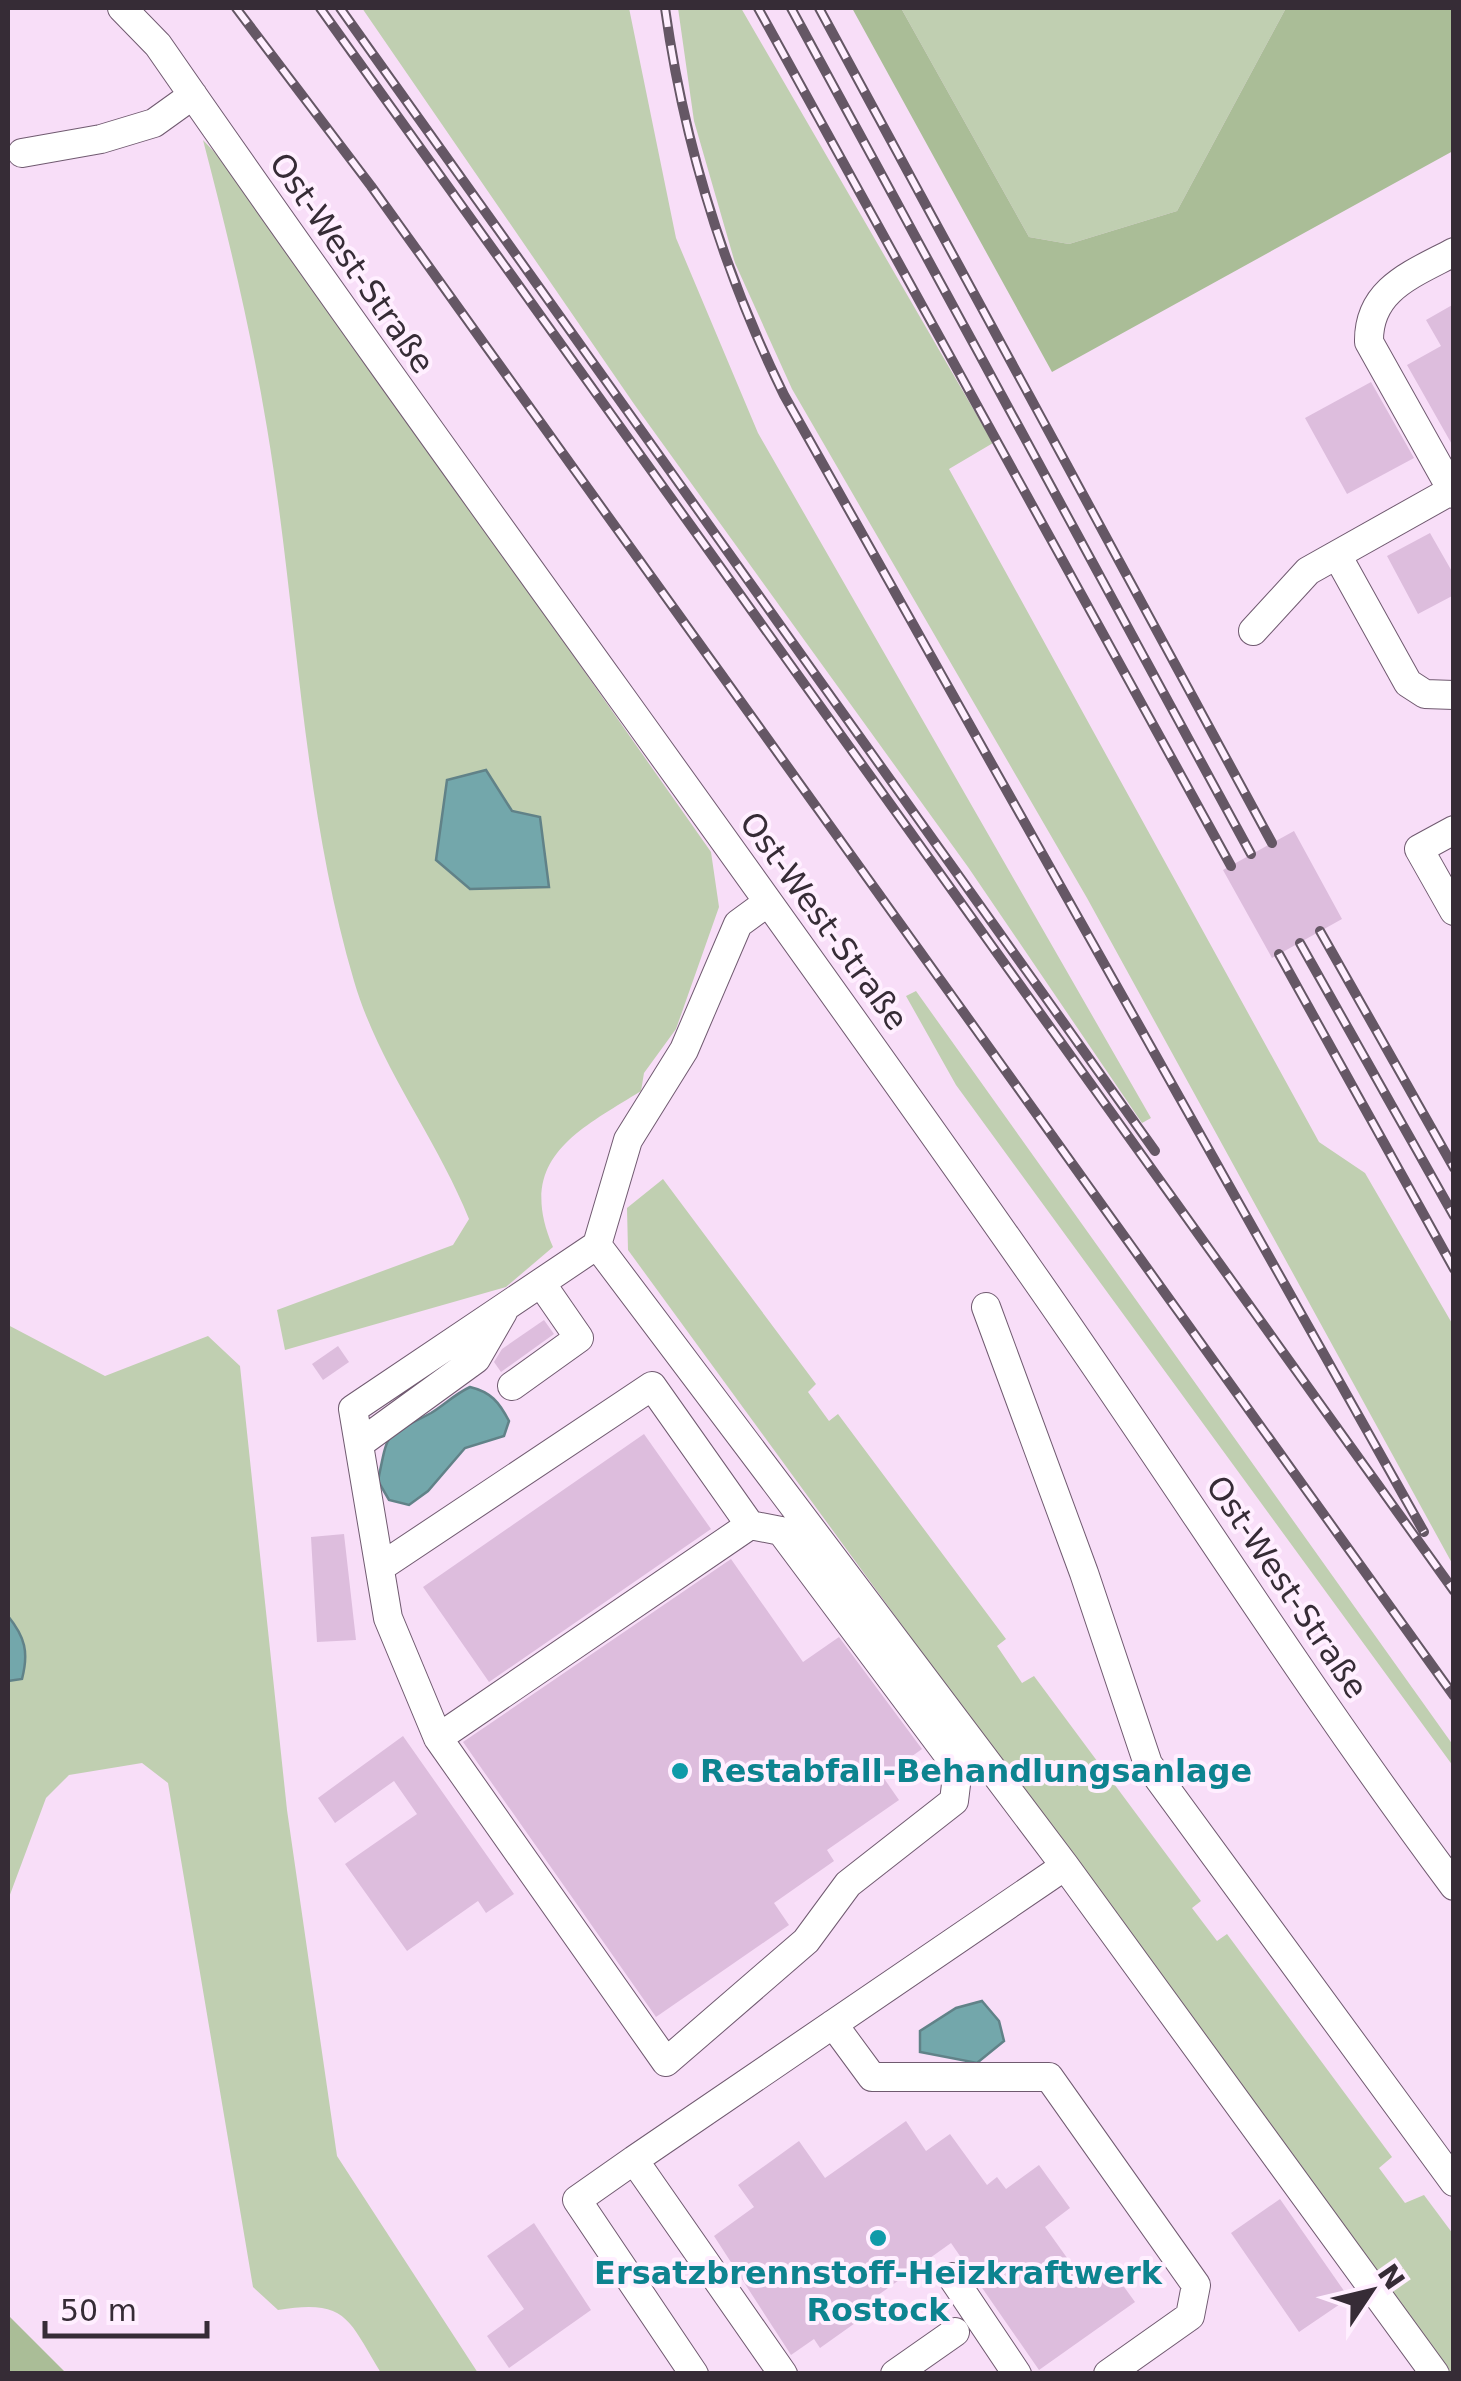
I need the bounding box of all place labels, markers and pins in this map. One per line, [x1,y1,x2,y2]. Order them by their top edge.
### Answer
place label: Restabfall-Behandlungsanlage [700,1752,1252,1790]
marker: Restabfall-Behandlungsanlage [669,1760,691,1782]
marker: Ersatzbrennstoff-Heizkraftwerk Rostock [867,2227,889,2249]
place label: Ersatzbrennstoff-Heizkraftwerk Rostock [594,2254,1163,2329]

